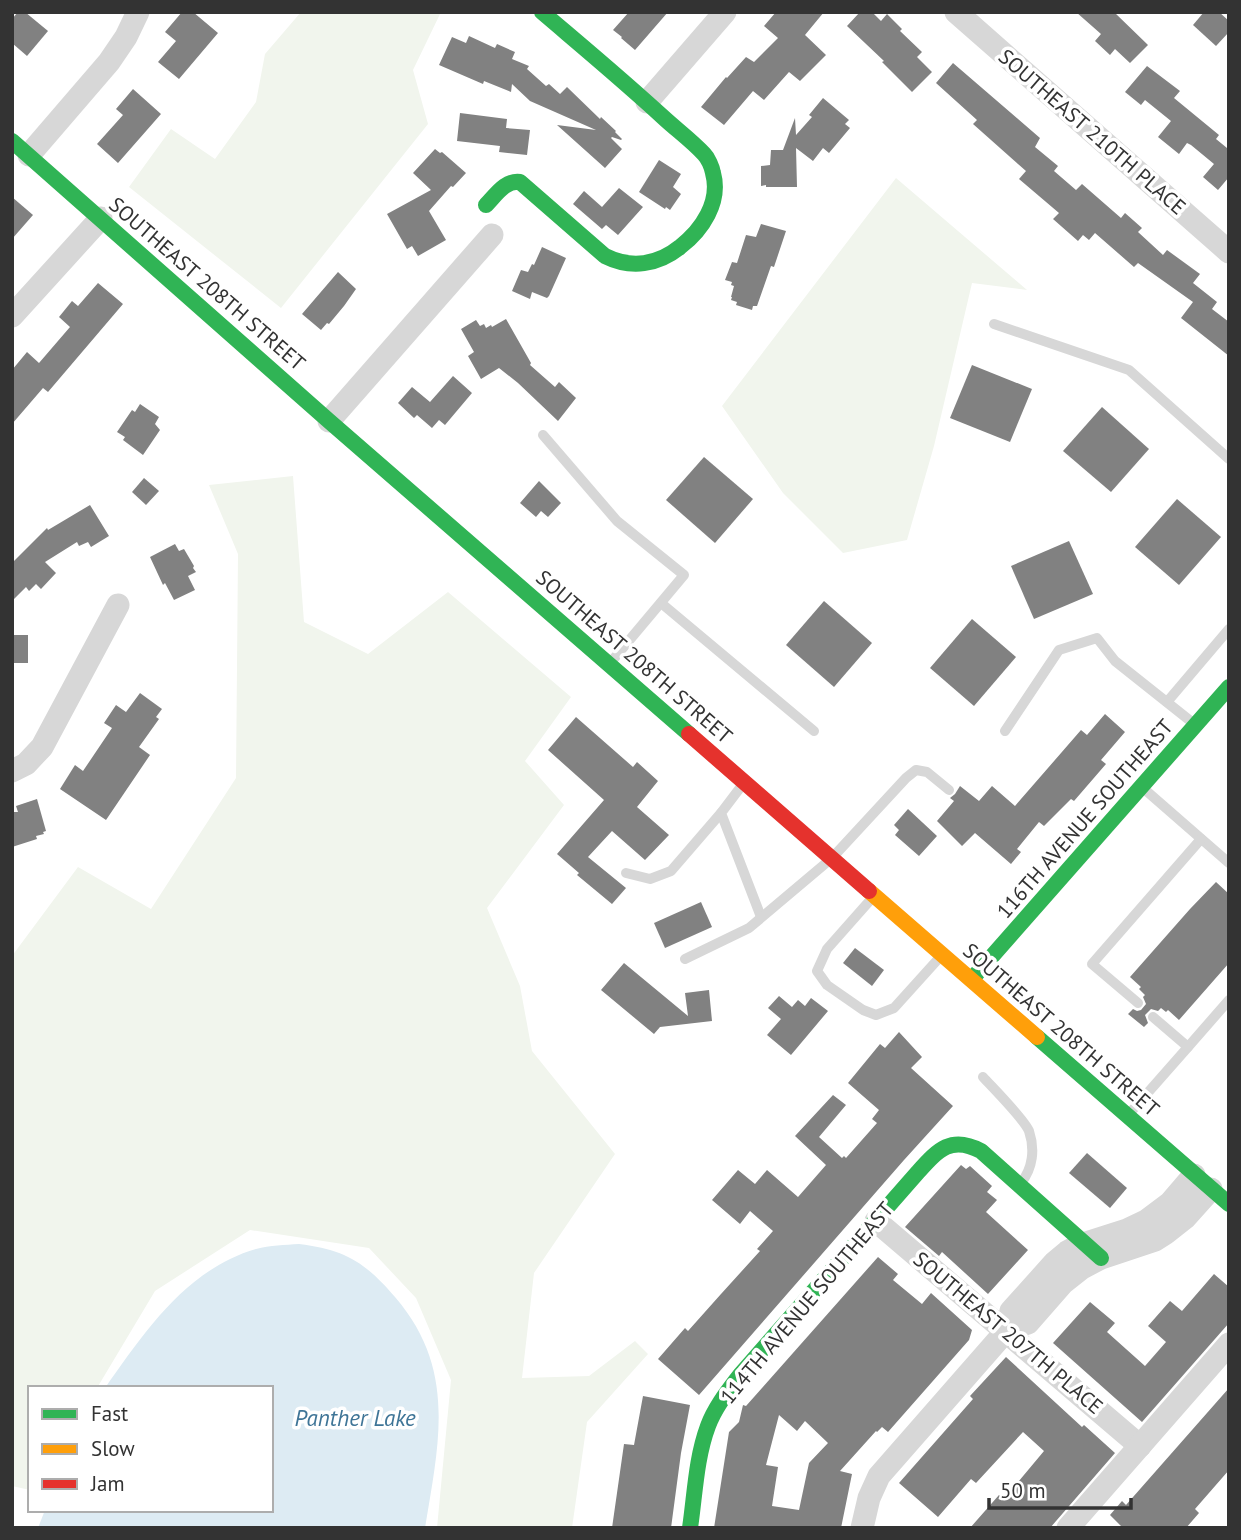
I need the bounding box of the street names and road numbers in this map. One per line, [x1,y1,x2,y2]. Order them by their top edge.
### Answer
street label: SOUTHEAST 210TH PLACE [993,43,1192,220]
street label: SOUTHEAST 208TH STREET [104,191,311,376]
street label: SOUTHEAST 208TH STREET [531,564,738,749]
street label: 116TH AVENUE SOUTHEAST [991,713,1179,924]
street label: SOUTHEAST 208TH STREET [958,937,1165,1122]
street label: 114TH AVENUE SOUTHEAST [714,1196,899,1409]
street label: SOUTHEAST 207TH PLACE [908,1245,1109,1420]

